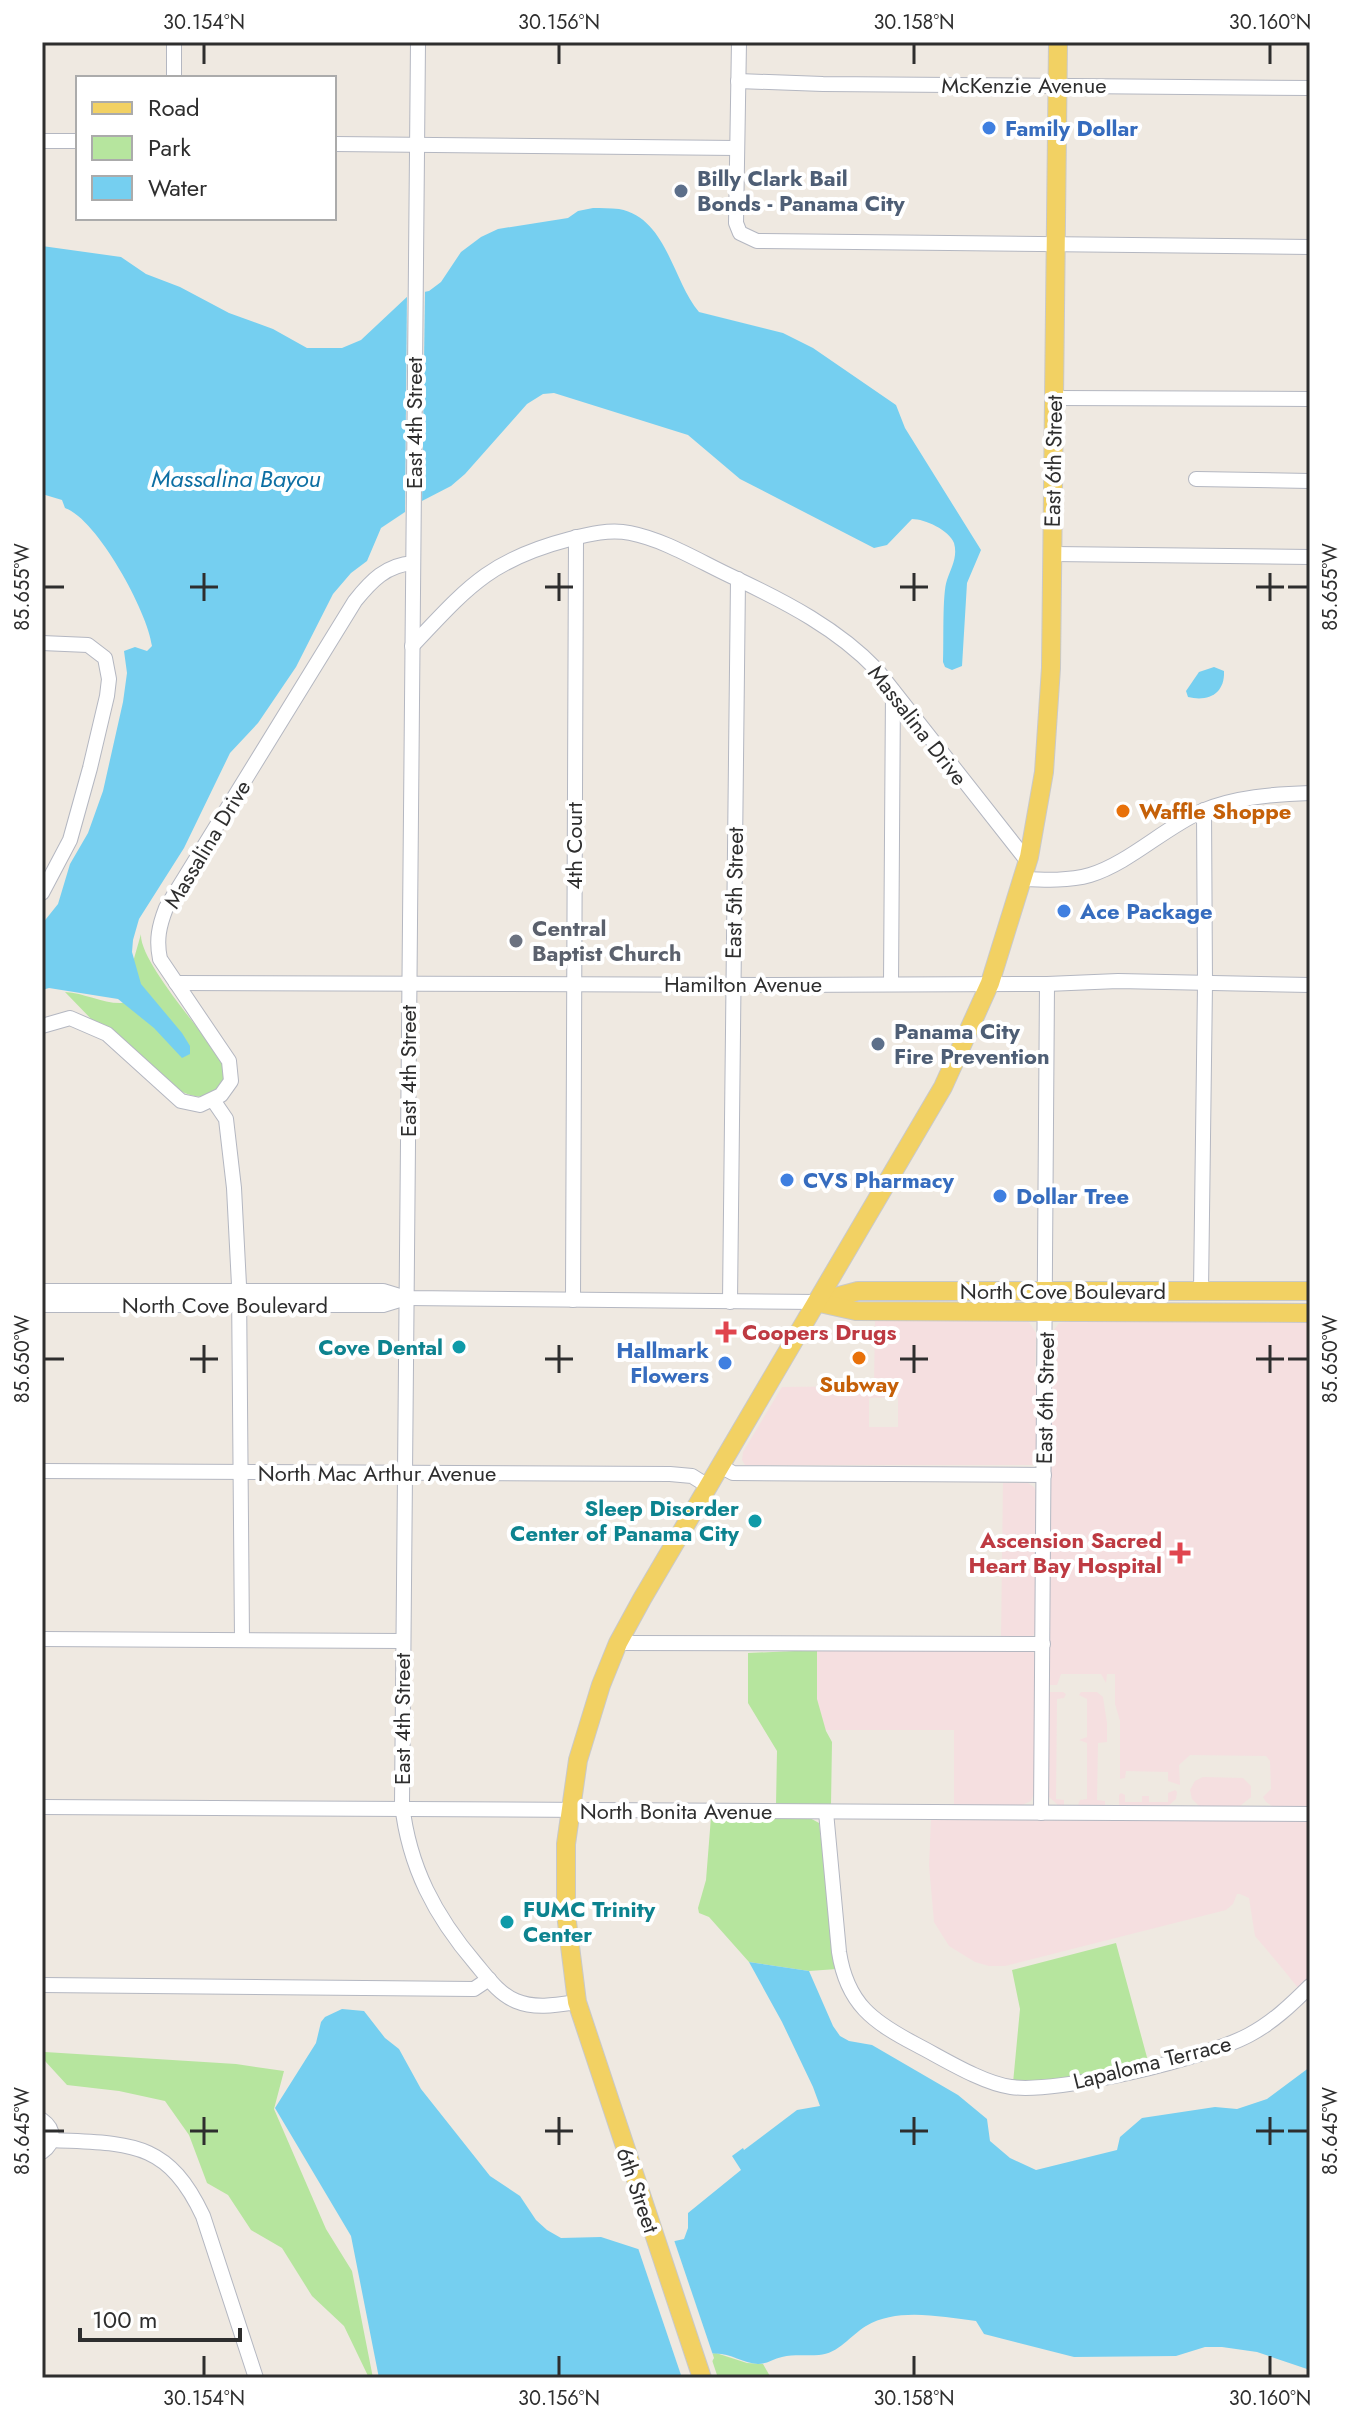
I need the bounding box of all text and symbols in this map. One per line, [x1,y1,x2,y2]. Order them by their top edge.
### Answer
text: 30.154°N [163,8,245,37]
text: 30.156°N [518,8,600,37]
text: 30.158°N [873,8,955,37]
text: 30.160°N [1229,8,1311,37]
street label: McKenzie Avenue [941,69,1107,101]
legend [76,76,336,220]
text: Road [148,90,200,125]
place label: Family Dollar [1005,112,1138,144]
marker: Family Dollar [980,119,998,137]
text: Park [148,130,191,165]
place label: Billy Clark Bail Bonds - Panama City [697,162,905,219]
text: Water [148,170,208,205]
marker: Billy Clark Bail Bonds - Panama City [672,182,690,200]
street label: East 4th Street [398,356,430,489]
street label: East 6th Street [1036,394,1070,527]
water label: Massalina Bayou [151,461,321,496]
text: 85.655°W [8,543,37,631]
text: 85.655°W [1316,543,1345,631]
street label: Massalina Drive [861,658,975,792]
street label: Massalina Drive [156,774,258,914]
place label: Waffle Shoppe [1139,795,1291,827]
street label: 4th Court [558,801,590,890]
marker: Waffle Shoppe [1114,802,1132,820]
street label: East 5th Street [717,826,751,959]
place label: Ace Package [1079,895,1213,927]
marker: Ace Package [1055,902,1073,920]
place label: Central Baptist Church [532,912,681,969]
marker: Central Baptist Church [507,932,525,950]
street label: Hamilton Avenue [664,968,822,1000]
street label: East 4th Street [392,1004,424,1137]
place label: Panama City Fire Prevention [894,1015,1050,1072]
marker: Panama City Fire Prevention [869,1035,887,1053]
place label: CVS Pharmacy [803,1164,955,1196]
marker: CVS Pharmacy [778,1171,796,1189]
place label: Dollar Tree [1016,1180,1129,1212]
marker: Dollar Tree [991,1187,1009,1205]
street label: North Cove Boulevard [960,1275,1166,1307]
street label: North Cove Boulevard [122,1289,328,1321]
text: 85.650°W [8,1315,37,1403]
text: 85.650°W [1316,1315,1345,1403]
place label: Coopers Drugs [742,1316,897,1348]
marker: Coopers Drugs [717,1323,735,1341]
place label: Cove Dental [318,1331,443,1363]
street label: East 6th Street [1028,1331,1062,1464]
place label: Hallmark Flowers [616,1334,709,1391]
marker: Cove Dental [450,1338,468,1356]
marker: Subway [850,1349,868,1367]
marker: Hallmark Flowers [716,1354,734,1372]
place label: Subway [819,1368,899,1400]
street label: North Mac Arthur Avenue [258,1457,496,1489]
place label: Sleep Disorder Center of Panama City [510,1492,740,1549]
marker: Sleep Disorder Center of Panama City [746,1512,764,1530]
place label: Ascension Sacred Heart Bay Hospital [968,1524,1162,1581]
marker: Ascension Sacred Heart Bay Hospital [1169,1542,1191,1564]
street label: East 4th Street [386,1652,418,1785]
street label: North Bonita Avenue [580,1795,772,1827]
place label: FUMC Trinity Center [523,1893,656,1950]
marker: FUMC Trinity Center [498,1913,516,1931]
street label: Lapaloma Terrace [1070,2027,1234,2097]
text: 85.645°W [8,2087,37,2175]
text: 85.645°W [1316,2087,1345,2175]
street label: 6th Street [608,2143,668,2238]
scale bar [80,2292,240,2342]
text: 100 m [92,2302,158,2337]
text: 30.154°N [163,2384,245,2413]
text: 30.156°N [518,2384,600,2413]
text: 30.158°N [873,2384,955,2413]
text: 30.160°N [1229,2384,1311,2413]

